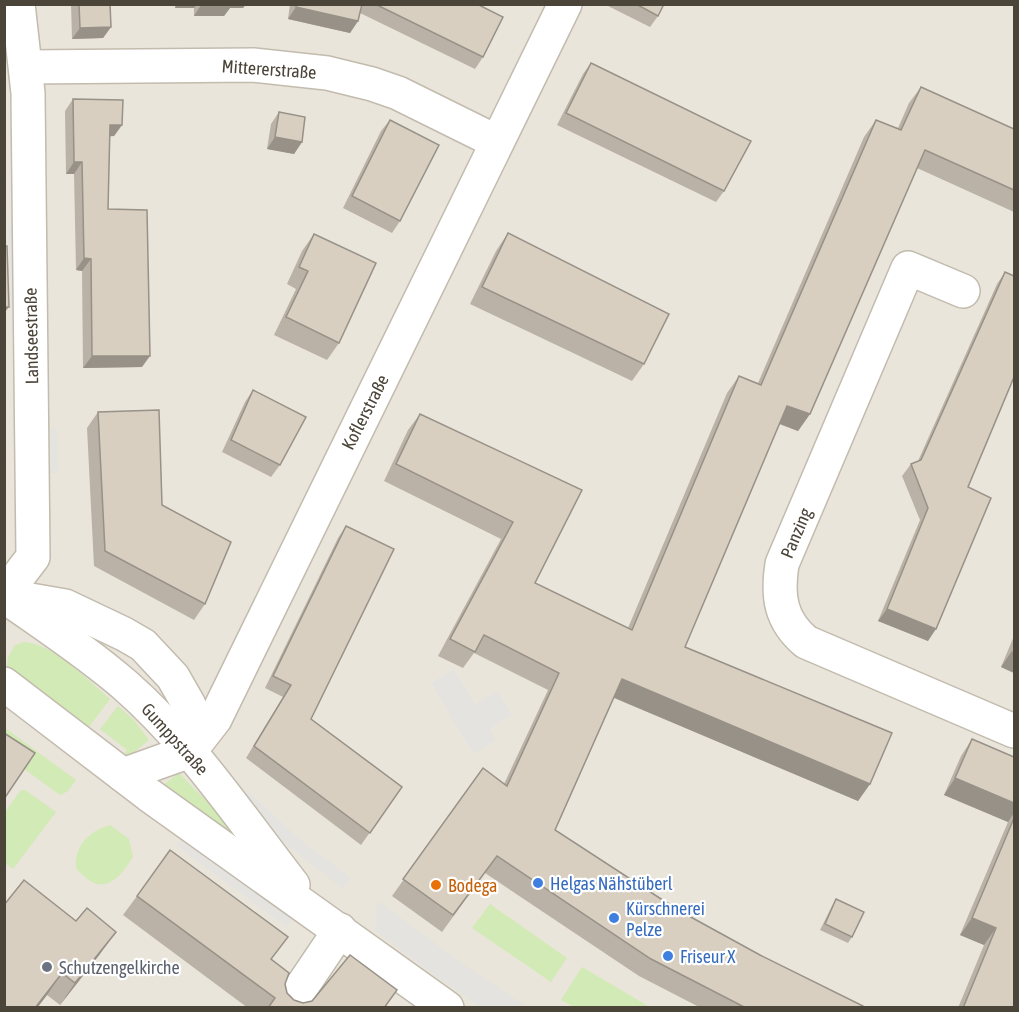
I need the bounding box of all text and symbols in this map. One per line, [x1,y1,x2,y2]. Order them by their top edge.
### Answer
street label: Mittererstraße [221,55,317,83]
street label: Landseestraße [20,287,42,385]
street label: Koflerstraße [337,371,393,453]
street label: Panzing [776,504,816,561]
street label: Gumppstraße [137,699,213,779]
place label: Helgas Nähstüberl [550,873,673,894]
place label: Bodega [448,875,497,896]
marker: Helgas Nähstüberl [531,876,545,890]
marker: Bodega [429,878,443,892]
place label: Kürschnerei Pelze [626,898,705,940]
marker: Kürschnerei Pelze [607,911,621,925]
place label: Friseur X [680,946,736,967]
marker: Friseur X [661,949,675,963]
place label: Schutzengelkirche [59,957,180,978]
marker: Schutzengelkirche [40,960,54,974]

